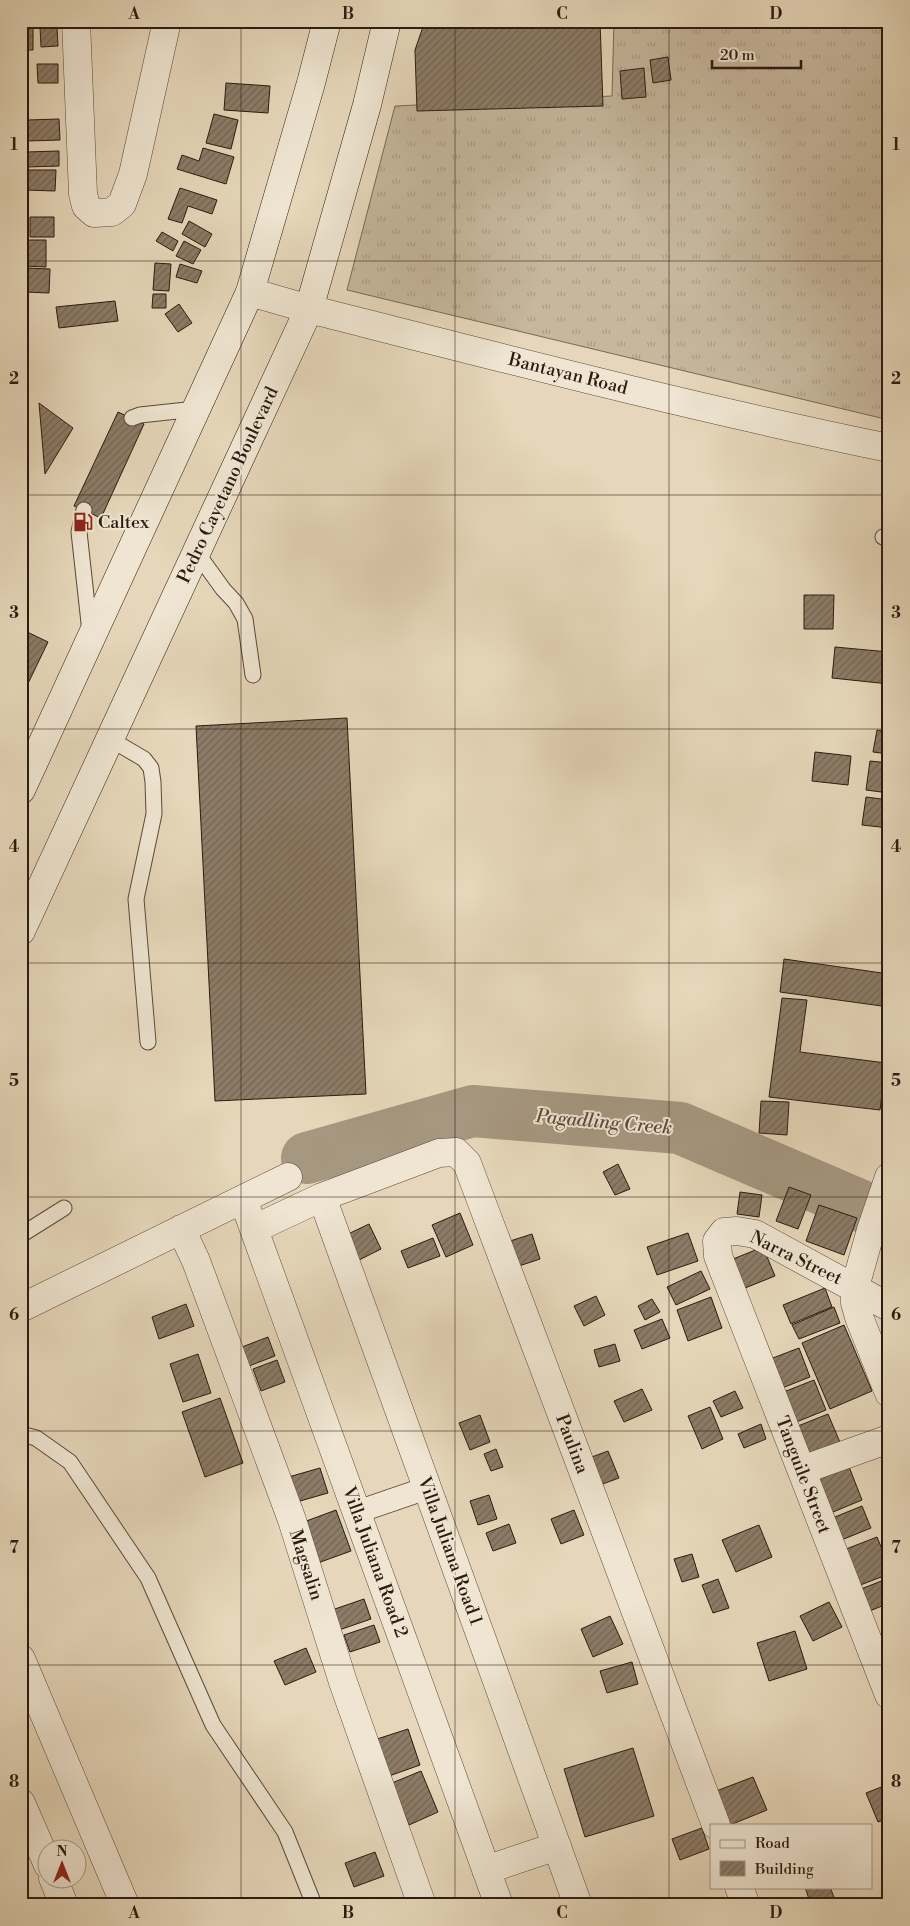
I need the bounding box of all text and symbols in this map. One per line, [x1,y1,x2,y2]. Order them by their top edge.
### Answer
text: A [127,4,140,24]
text: B [342,4,354,24]
text: C [556,4,568,24]
text: D [770,4,783,24]
scale bar [712,38,801,70]
text: 20 m [720,46,755,65]
text: 1 [10,135,18,155]
text: 1 [892,135,900,155]
street label: Bantayan Road [505,348,631,400]
text: 2 [9,369,19,389]
text: 2 [891,369,901,389]
street label: Pedro Cayetano Boulevard [172,382,284,587]
fuel station icon: Caltex [72,511,94,533]
place label: Caltex [98,511,150,534]
text: 3 [9,603,19,623]
text: 3 [891,603,901,623]
text: 4 [9,837,20,857]
text: 4 [891,837,902,857]
text: 5 [9,1071,19,1091]
text: 5 [891,1071,901,1091]
water label: Pagadling Creek [534,1104,673,1140]
street label: Narra Street [746,1226,846,1290]
text: 6 [9,1305,19,1325]
text: 6 [891,1305,901,1325]
street label: Paulina [550,1411,594,1478]
street label: Tanguile Street [770,1413,836,1538]
street label: Villa Juliana Road 1 [412,1473,488,1629]
street label: Villa Juliana Road 2 [337,1482,413,1641]
street label: Magsalin [284,1527,328,1604]
text: 7 [9,1538,19,1558]
text: 7 [891,1538,901,1558]
text: 8 [9,1772,19,1792]
text: 8 [891,1772,901,1792]
legend [710,1824,872,1888]
text: Road [755,1834,790,1853]
north arrow [38,1838,88,1888]
text: N [56,1843,68,1861]
text: Building [754,1860,814,1879]
text: A [127,1903,140,1923]
text: B [342,1903,354,1923]
text: C [556,1903,568,1923]
text: D [770,1903,783,1923]

